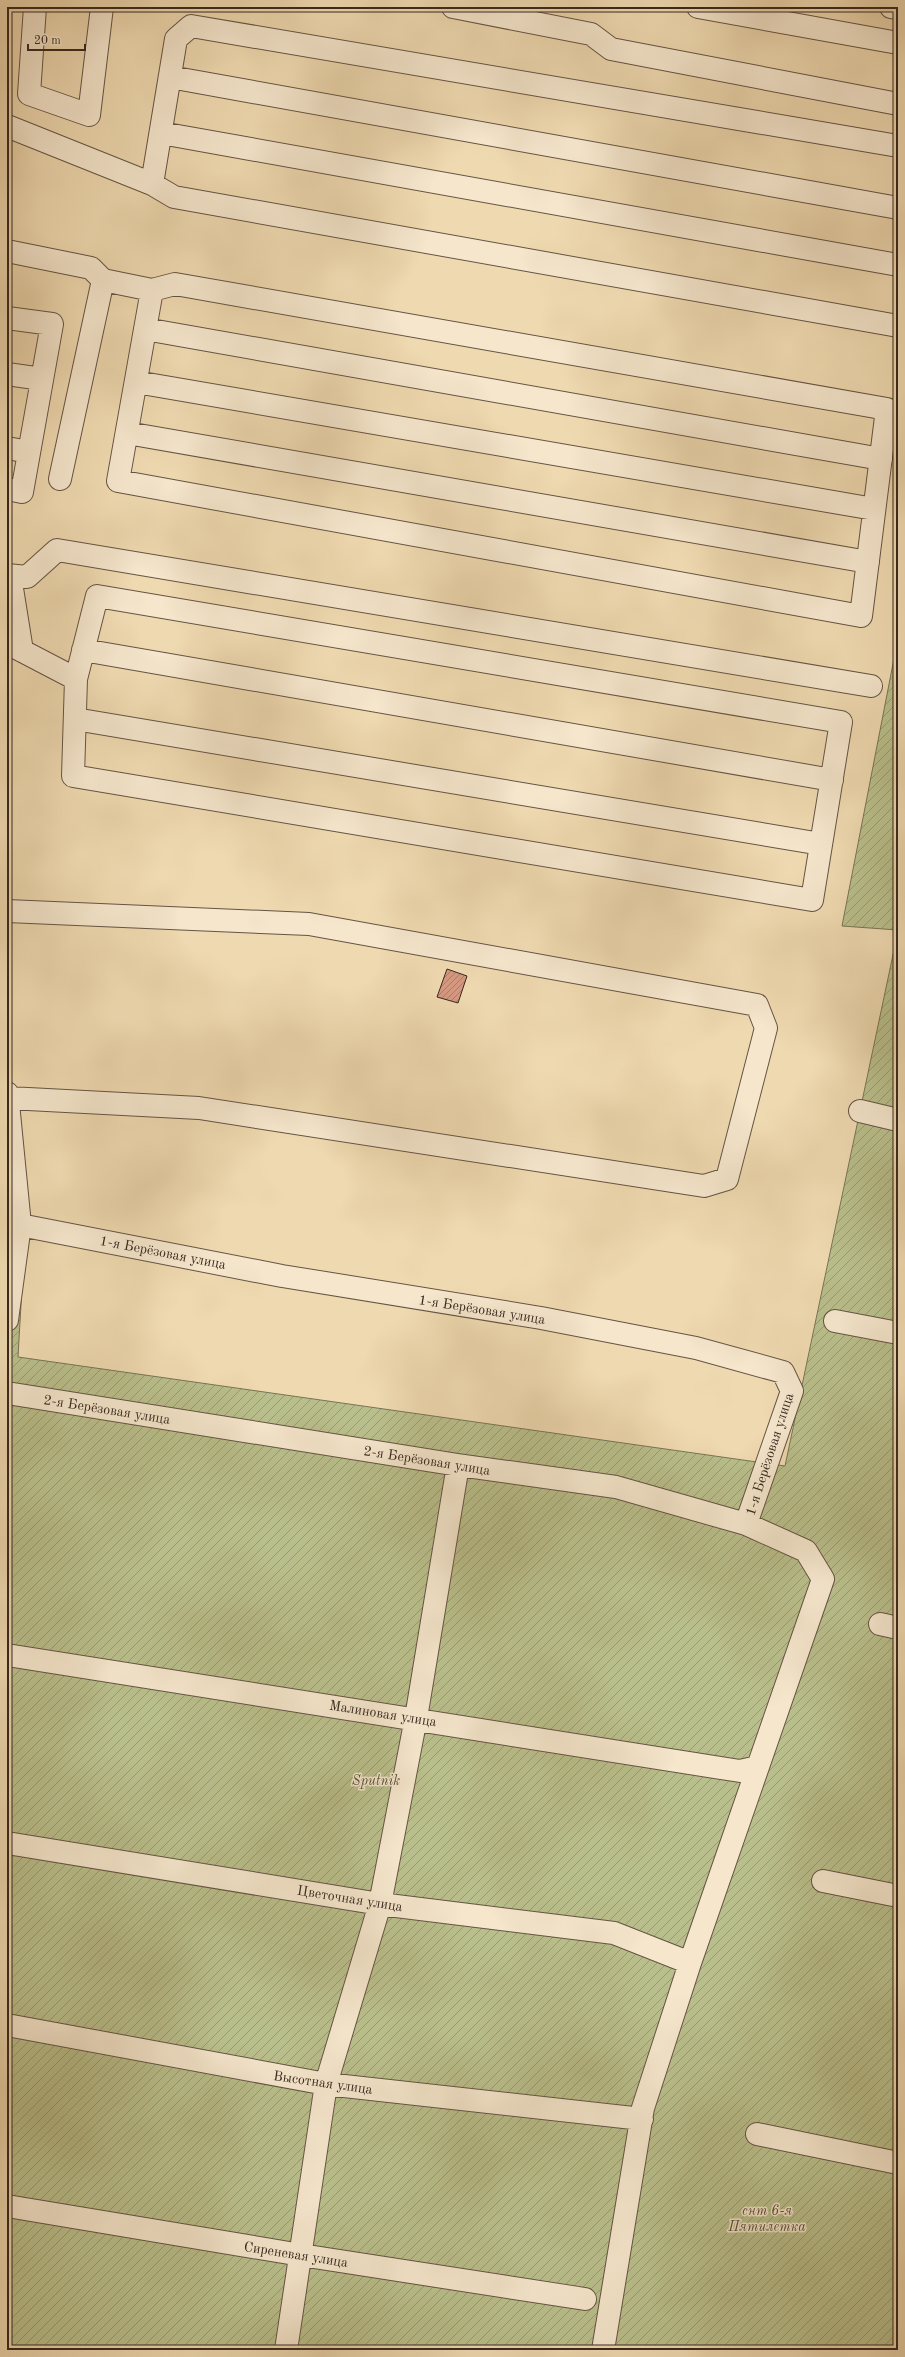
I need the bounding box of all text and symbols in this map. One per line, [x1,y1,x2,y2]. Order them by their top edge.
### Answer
scale bar [28,26,85,52]
text: 20 m [34,35,61,47]
street label: 1-я Берёзовая улица [99,1234,227,1272]
street label: 1-я Берёзовая улица [417,1293,546,1327]
street label: 1-я Берёзовая улица [743,1391,796,1517]
street label: 2-я Берёзовая улица [42,1393,171,1427]
street label: 2-я Берёзовая улица [362,1444,491,1478]
street label: Малиновая улица [328,1699,438,1729]
park label: Sputnik [352,1774,400,1789]
street label: Цветочная улица [296,1884,404,1914]
street label: Высотная улица [272,2069,374,2097]
park label: снт 6-я Пятилетка [727,2204,806,2234]
street label: Сиреневая улица [243,2240,349,2270]

